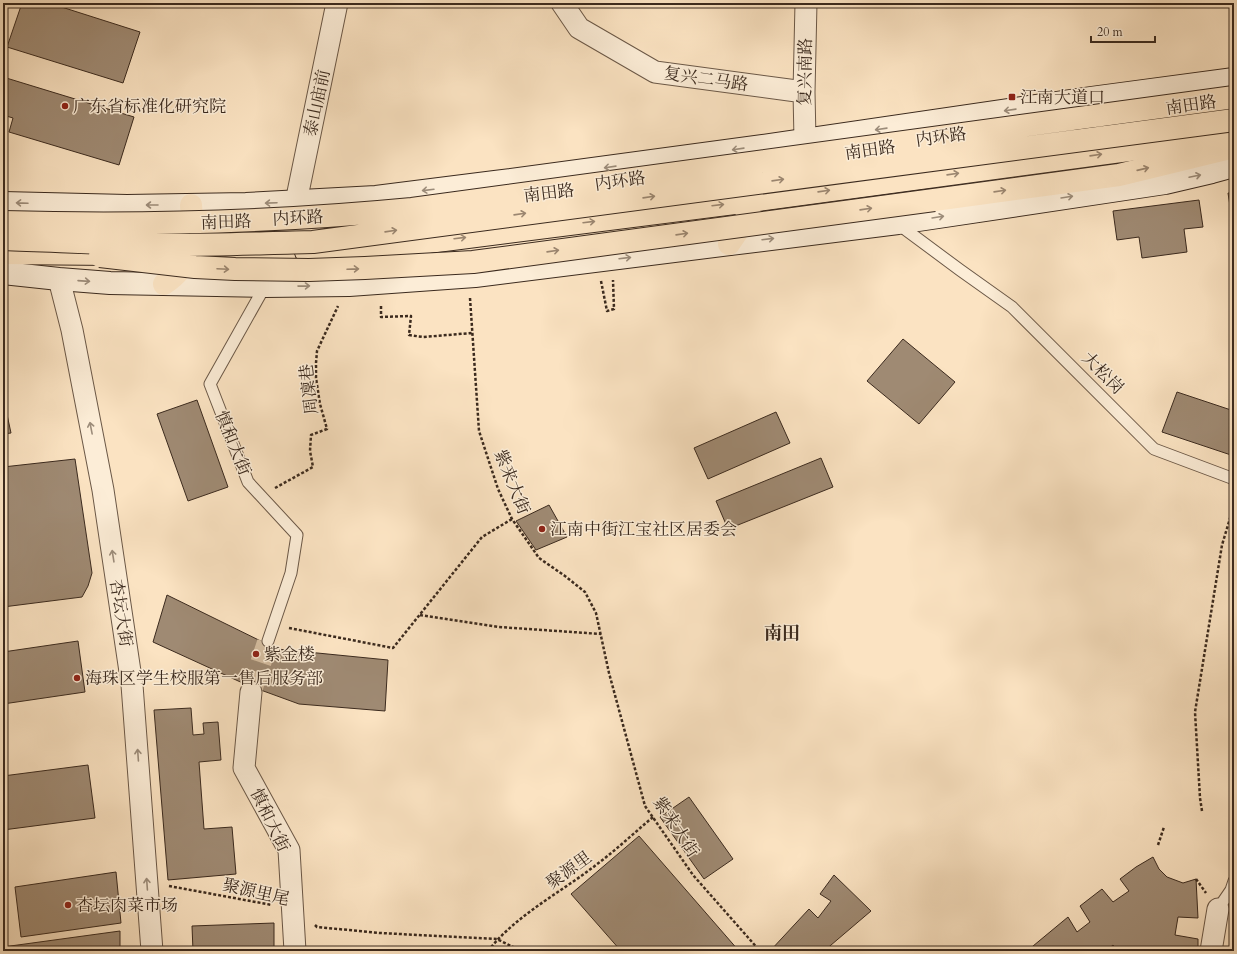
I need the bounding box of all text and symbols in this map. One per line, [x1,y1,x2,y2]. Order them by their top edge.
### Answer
scale bar [1091,18,1155,44]
text: 20 m [1097,24,1124,40]
street label: 复兴南路 [793,38,817,106]
street label: 复兴二马路 [662,62,750,96]
street label: 泰山庙前 [299,67,335,139]
place label: 江南大道口 [1020,86,1105,109]
street label: 南田路 [1164,90,1218,120]
marker: 江南大道口 [1007,92,1017,102]
place label: 广东省标准化研究院 [73,95,226,118]
marker: 广东省标准化研究院 [60,101,70,111]
one-way arrow [1003,106,1016,114]
street label: 内环路 [914,122,968,152]
one-way arrow [875,125,888,133]
street label: 南田路 [843,135,897,165]
one-way arrow [732,145,745,153]
one-way arrow [1089,151,1102,159]
one-way arrow [604,163,617,171]
one-way arrow [1136,165,1149,173]
street label: 内环路 [593,166,647,196]
one-way arrow [946,170,959,178]
one-way arrow [1188,171,1201,179]
one-way arrow [771,176,784,184]
street label: 南田路 [522,178,576,208]
one-way arrow [422,187,435,194]
one-way arrow [817,187,830,195]
one-way arrow [993,187,1006,195]
one-way arrow [642,193,655,201]
one-way arrow [1060,193,1073,201]
one-way arrow [16,199,29,207]
one-way arrow [265,200,278,207]
one-way arrow [711,201,724,209]
one-way arrow [146,202,159,209]
street label: 内环路 [272,205,324,231]
one-way arrow [860,205,873,213]
street label: 南田路 [200,210,252,234]
one-way arrow [513,210,526,218]
one-way arrow [932,213,945,221]
one-way arrow [582,218,595,226]
one-way arrow [384,227,397,235]
one-way arrow [675,230,688,238]
one-way arrow [453,234,466,242]
one-way arrow [761,235,774,243]
one-way arrow [546,247,559,255]
one-way arrow [618,254,631,261]
one-way arrow [216,265,229,272]
one-way arrow [346,265,359,273]
one-way arrow [77,277,90,284]
one-way arrow [297,282,310,290]
street label: 大松岗 [1077,347,1129,399]
street label: 周凜巷 [294,362,324,416]
street label: 慎和大街 [210,407,256,479]
one-way arrow [87,422,95,435]
street label: 紫来大街 [489,446,535,518]
place label: 江南中街江宝社区居委会 [550,518,737,541]
marker: 江南中街江宝社区居委会 [537,524,547,534]
one-way arrow [109,550,117,563]
street label: 杏坛大街 [104,578,138,648]
district label: 南田 [764,621,800,646]
place label: 紫金楼 [264,643,315,666]
marker: 紫金楼 [251,649,261,659]
place label: 海珠区学生校服第一售后服务部 [85,667,323,690]
marker: 海珠区学生校服第一售后服务部 [72,673,82,683]
one-way arrow [134,748,141,761]
street label: 慎和大街 [245,784,295,856]
street label: 紫来大街 [648,792,704,862]
street label: 聚源里 [542,846,596,894]
street label: 聚源里尾 [220,873,292,911]
one-way arrow [143,878,150,891]
place label: 杏坛肉菜市场 [76,894,178,917]
marker: 杏坛肉菜市场 [63,900,73,910]

